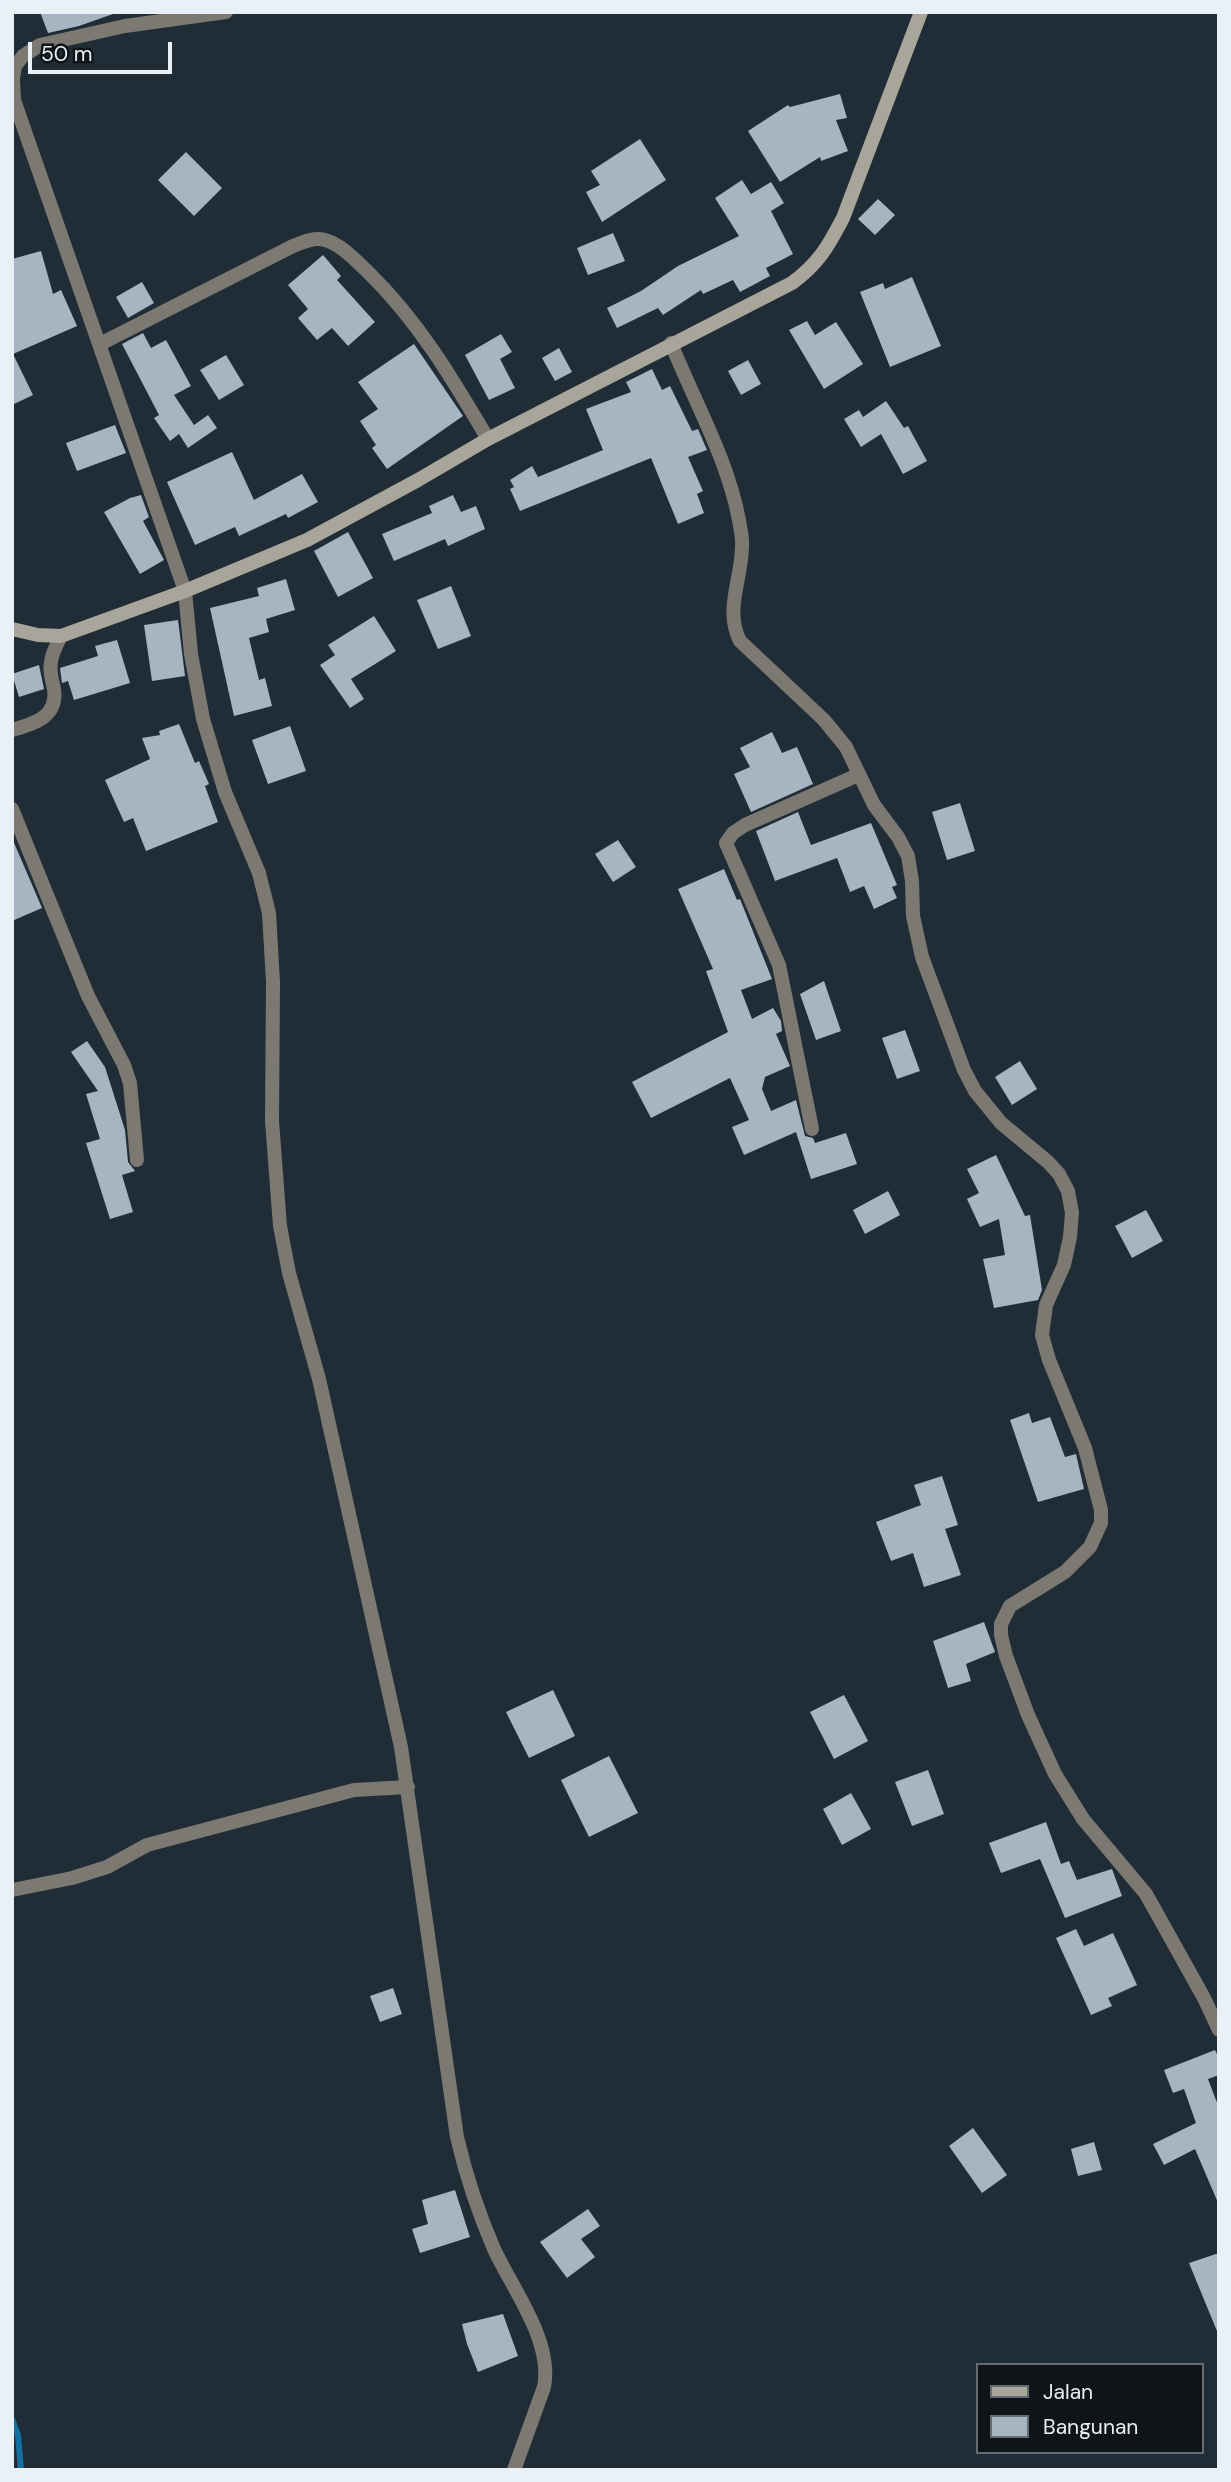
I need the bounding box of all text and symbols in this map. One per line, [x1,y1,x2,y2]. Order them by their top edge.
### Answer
scale bar [32,28,175,72]
text: 50 m [41,40,92,68]
legend [976,2363,1203,2454]
text: Jalan [1043,2378,1093,2406]
text: Bangunan [1043,2413,1138,2441]

